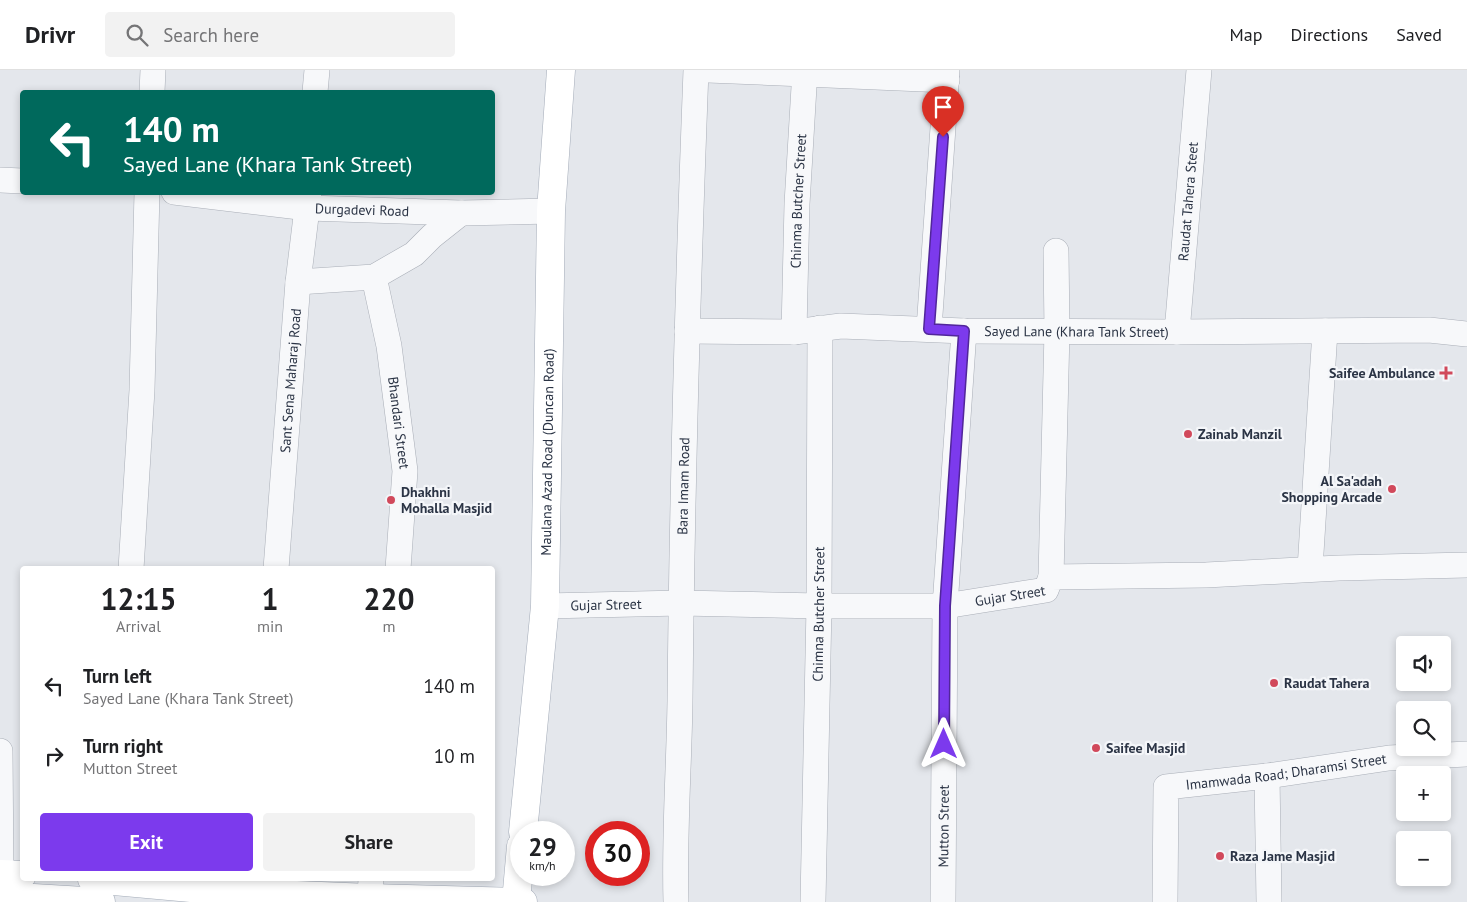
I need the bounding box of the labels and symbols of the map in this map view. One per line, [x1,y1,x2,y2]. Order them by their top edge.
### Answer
pin [922,86,964,137]
street label: Chinma Butcher Street [786,133,810,269]
street label: Raudat Tahera Steet [1174,141,1202,262]
street label: Durgadevi Road [315,199,409,220]
street label: Sant Sena Maharaj Road [276,308,305,454]
street label: Sayed Lane (Khara Tank Street) [984,322,1169,341]
street label: Maulana Azad Road (Duncan Road) [537,348,558,556]
place label: Saifee Ambulance [1329,364,1435,382]
marker: Saifee Ambulance [1439,366,1453,380]
street label: Bhandari Street [384,375,414,470]
place label: Zainab Manzil [1198,425,1283,443]
marker: Zainab Manzil [1182,428,1194,440]
street label: Bara Imam Road [673,437,693,535]
place label: Al Sa'adah Shopping Arcade [1281,472,1382,506]
place label: Dhakhni Mohalla Masjid [401,483,492,517]
marker: Al Sa'adah Shopping Arcade [1386,483,1398,495]
marker: Dhakhni Mohalla Masjid [385,494,397,506]
street label: Chimna Butcher Street [808,546,828,682]
street label: Gujar Street [974,581,1047,610]
street label: Gujar Street [570,595,642,614]
place label: Raudat Tahera [1284,674,1369,692]
marker: Raudat Tahera [1268,677,1280,689]
position arrow [917,717,969,769]
place label: Saifee Masjid [1106,739,1185,757]
marker: Saifee Masjid [1090,742,1102,754]
street label: Imamwada Road; Dharamsi Street [1185,749,1388,794]
street label: Mutton Street [934,784,953,867]
speed limit sign: 30 [585,821,650,886]
place label: Raza Jame Masjid [1230,847,1335,865]
marker: Raza Jame Masjid [1214,850,1226,862]

